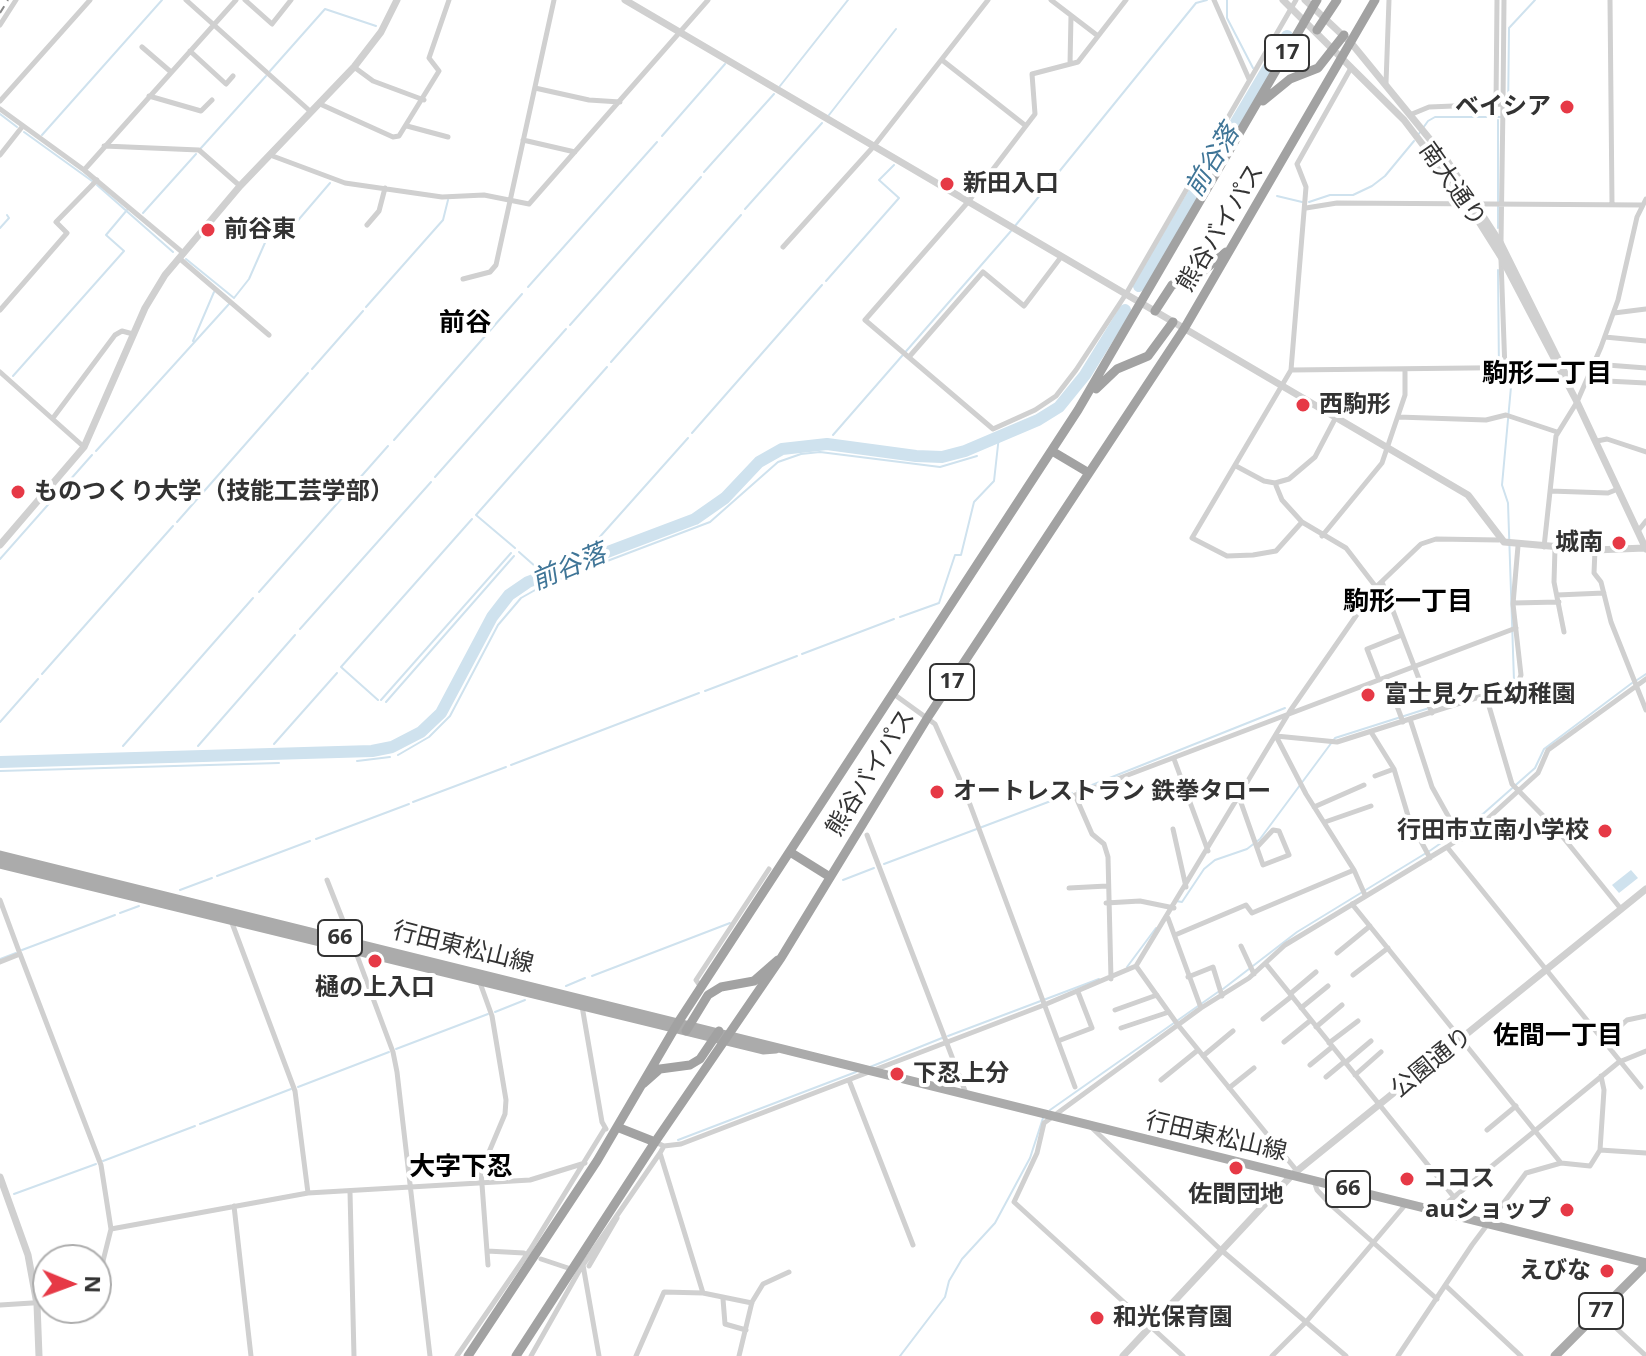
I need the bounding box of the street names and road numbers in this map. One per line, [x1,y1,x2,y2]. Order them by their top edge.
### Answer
road number: 17 [1265,35,1309,71]
street label: 南大通り [1413,137,1491,233]
street label: 熊谷バイパス [1172,159,1270,297]
road number: 17 [930,664,974,700]
street label: 熊谷バイパス [821,704,921,842]
street label: 行田東松山線 [390,917,536,979]
road number: 66 [318,920,362,956]
street label: 公園通り [1386,1022,1478,1104]
street label: 行田東松山線 [1143,1107,1289,1167]
road number: 66 [1326,1171,1370,1207]
road number: 77 [1579,1293,1623,1329]

